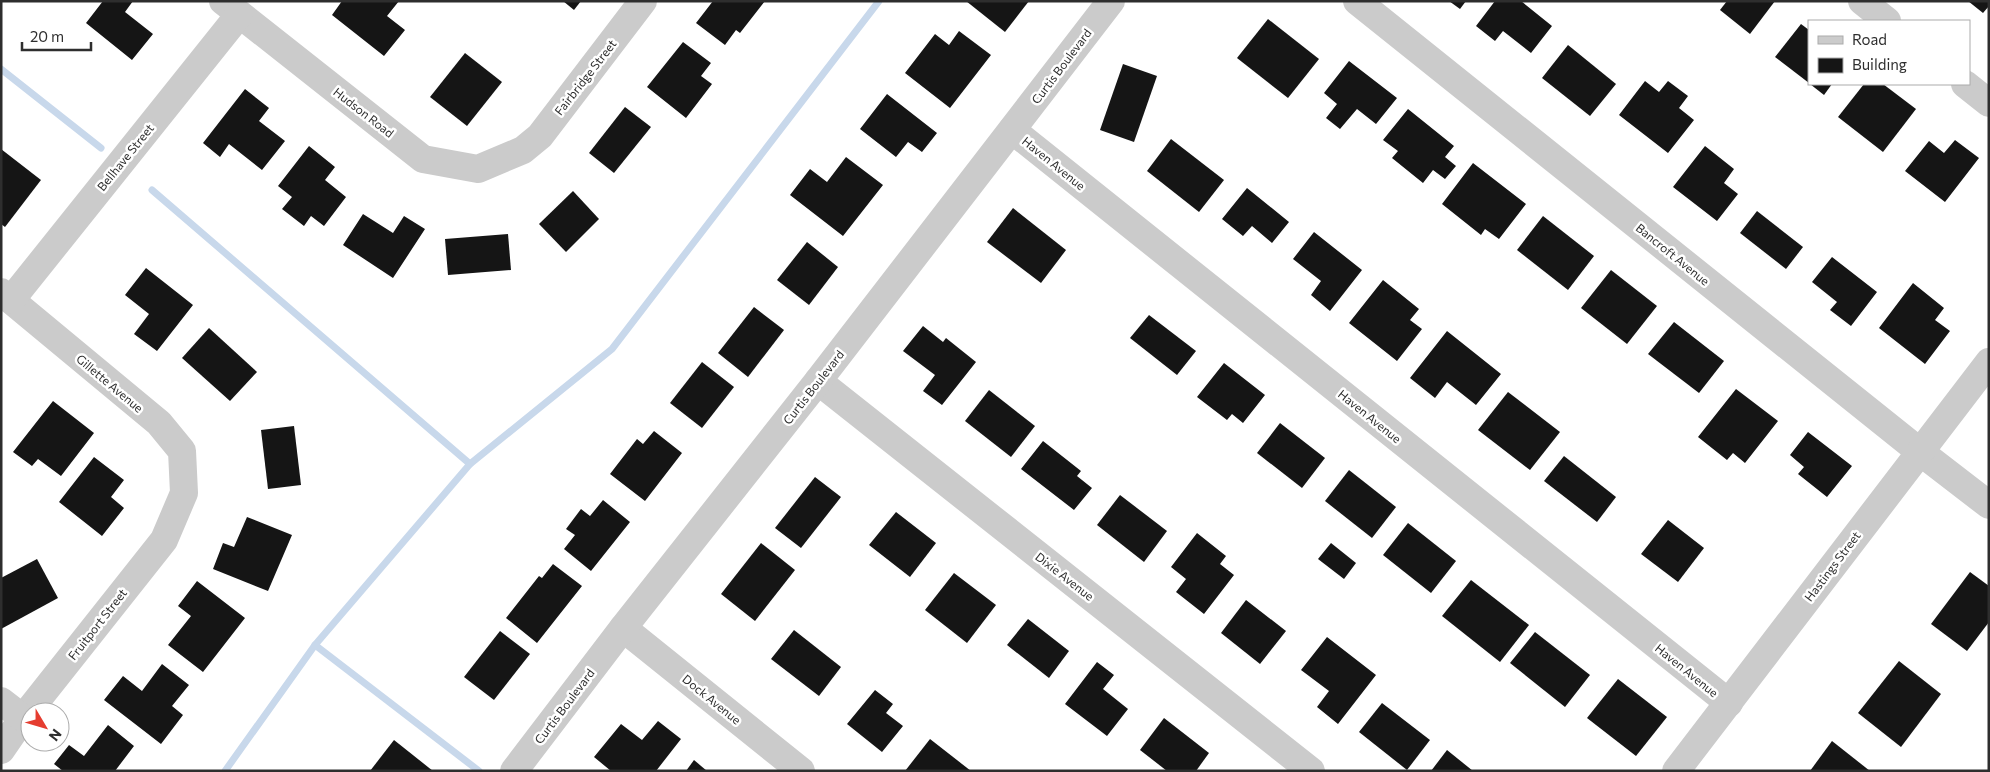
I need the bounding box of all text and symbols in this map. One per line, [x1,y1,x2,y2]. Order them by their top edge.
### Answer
scale bar [22,20,91,52]
legend [1808,20,1970,85]
street label: Curtis Boulevard [1028,26,1094,106]
text: 20 m [30,27,64,45]
text: Road [1852,30,1887,48]
street label: Fairbridge Street [551,37,619,117]
text: Building [1852,55,1907,73]
street label: Hudson Road [331,84,397,140]
street label: Bellhave Street [94,121,156,193]
street label: Haven Avenue [1020,133,1088,193]
street label: Bancroft Avenue [1633,220,1713,288]
street label: Curtis Boulevard [780,347,846,427]
street label: Gillette Avenue [74,351,146,415]
street label: Haven Avenue [1336,386,1404,446]
street label: Hastings Street [1801,528,1863,604]
street label: Dixie Avenue [1033,549,1097,603]
street label: Fruitport Street [65,586,129,662]
street label: Haven Avenue [1653,640,1721,700]
street label: Curtis Boulevard [531,666,597,746]
street label: Dock Avenue [680,671,744,727]
north arrow [20,702,70,752]
text: N [46,726,66,745]

